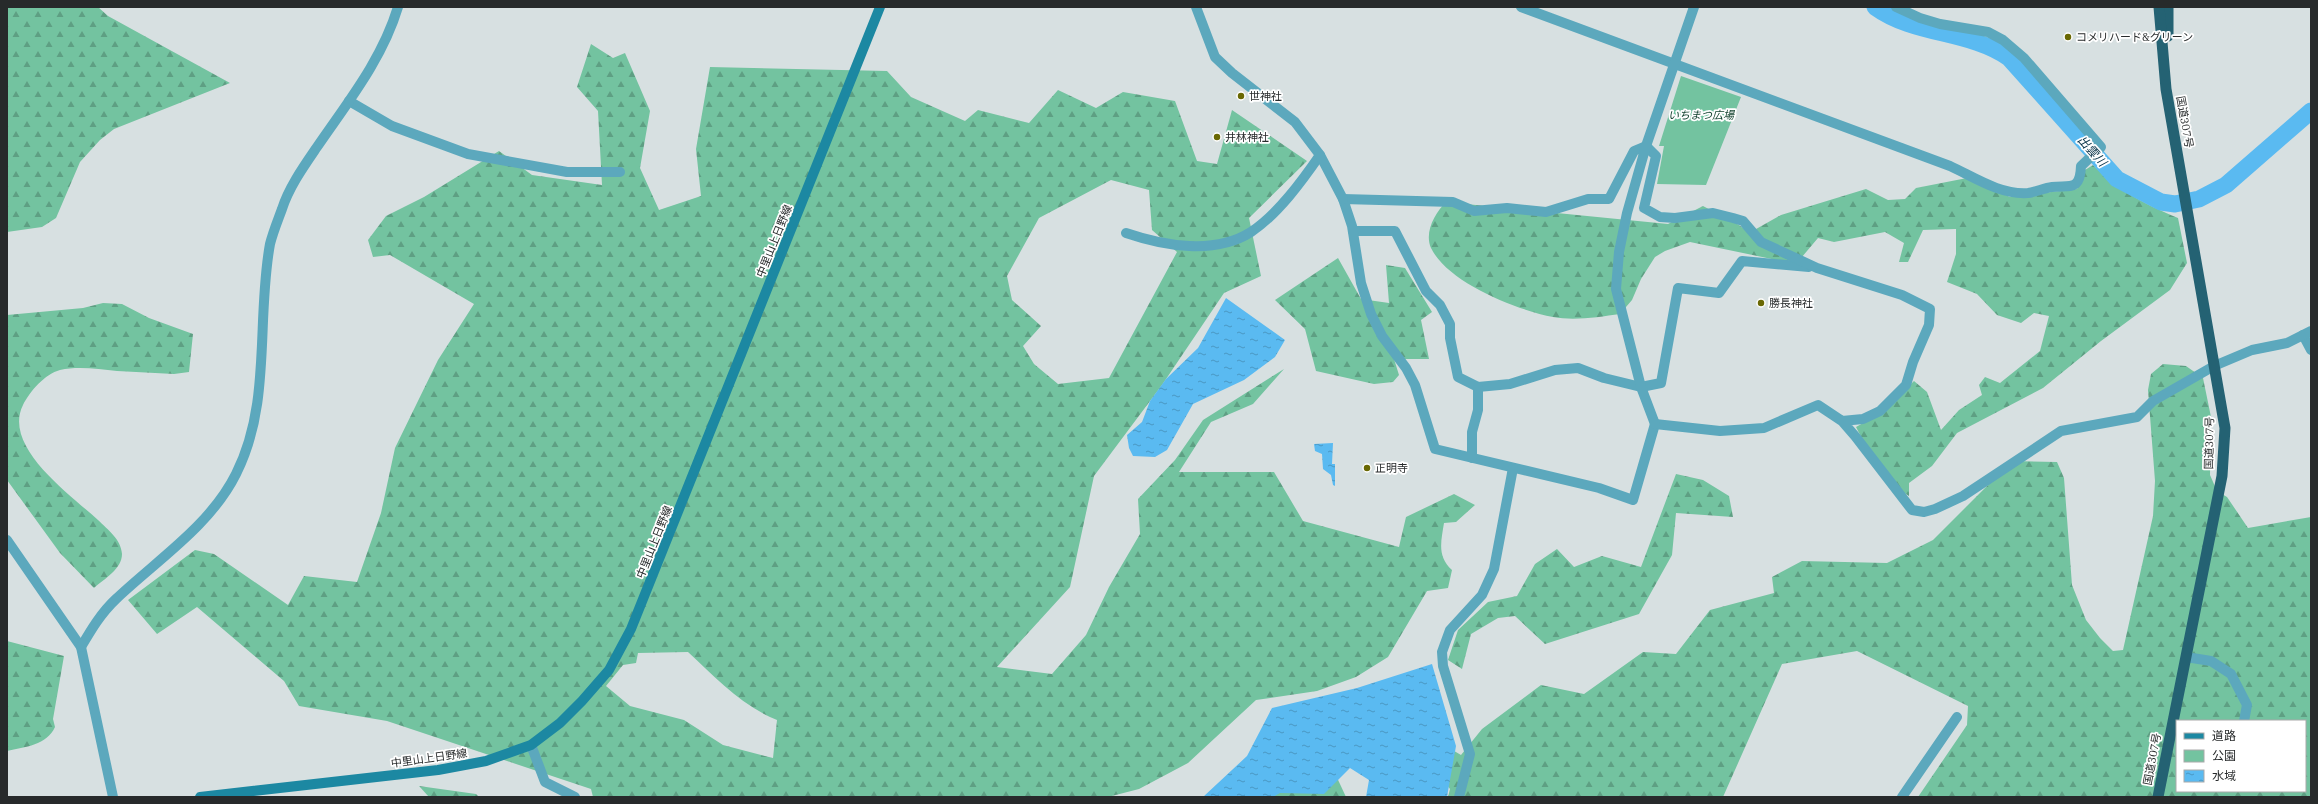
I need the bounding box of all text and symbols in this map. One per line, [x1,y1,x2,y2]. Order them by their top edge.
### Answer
place label: コメリハード&グリーン [2076,30,2193,44]
marker: コメリハード&グリーン [2063,32,2073,42]
place label: 世神社 [1249,89,1282,103]
marker: 世神社 [1236,91,1246,101]
street label: 国道307号 [2174,95,2196,149]
park label: いちまつ広場 [1668,108,1736,122]
place label: 井林神社 [1225,130,1269,144]
marker: 井林神社 [1212,132,1222,142]
water label: 出雲川 [2075,132,2111,171]
street label: 中里山上日野線 [753,203,795,279]
place label: 勝長神社 [1769,296,1813,310]
marker: 勝長神社 [1756,298,1766,308]
street label: 国道307号 [2202,416,2216,470]
place label: 正明寺 [1375,461,1408,475]
marker: 正明寺 [1362,463,1372,473]
street label: 中里山上日野線 [633,504,675,580]
legend [2176,720,2306,792]
text: 道路 [2212,728,2236,743]
street label: 国道307号 [2140,732,2164,786]
street label: 中里山上日野線 [390,746,468,770]
text: 公園 [2212,748,2236,763]
text: 水域 [2212,768,2236,783]

